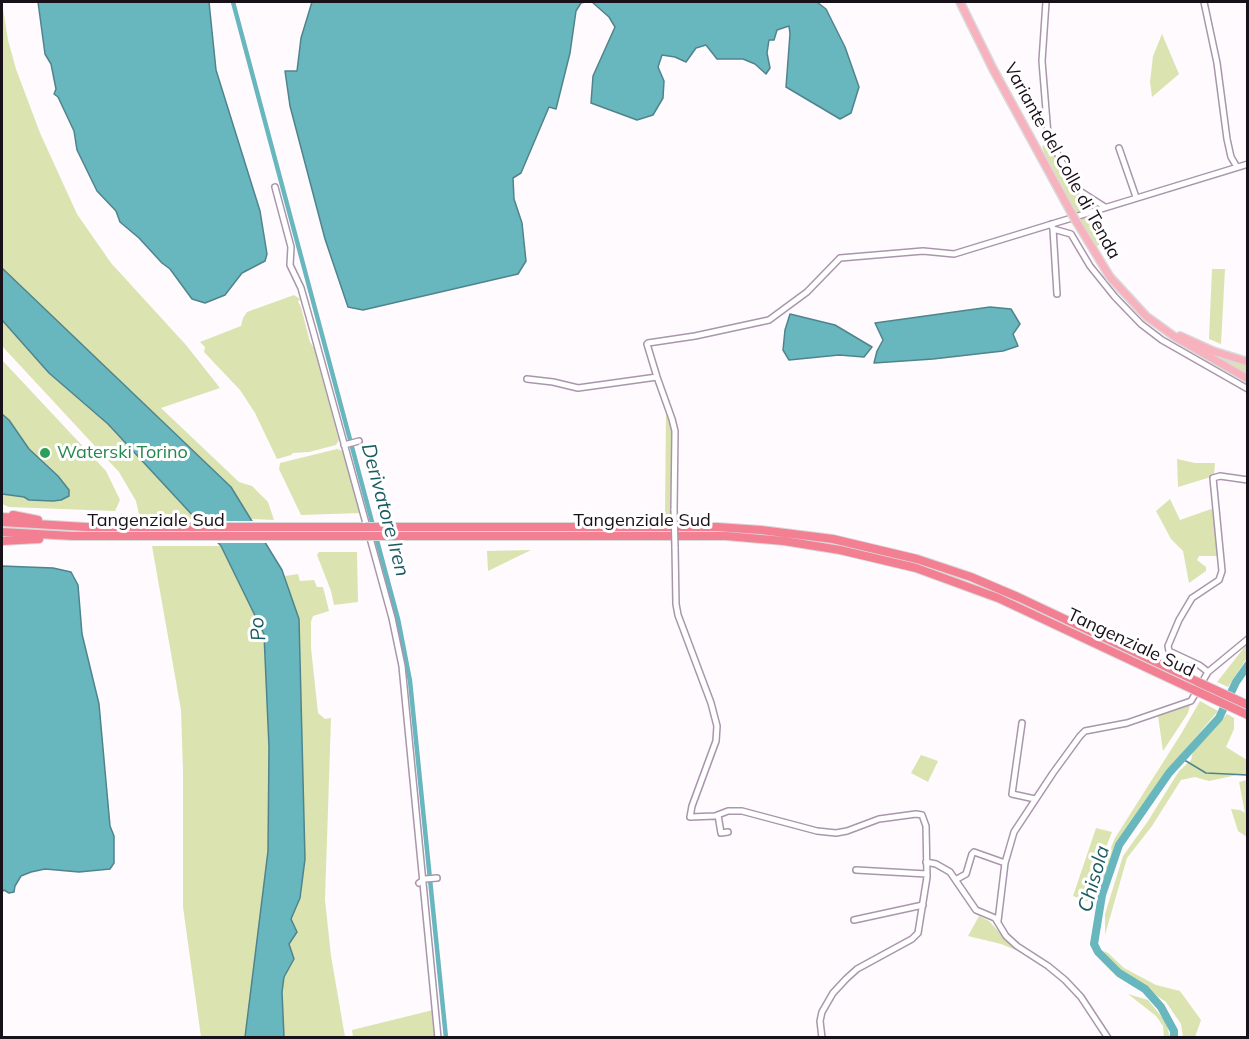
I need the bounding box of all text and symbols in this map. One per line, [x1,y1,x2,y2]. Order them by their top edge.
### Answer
street label: Variante del Colle di Tenda [999,59,1125,263]
water label: Derivatore Iren [356,441,414,579]
place label: Waterski Torino [57,442,188,464]
marker: Waterski Torino [38,446,52,460]
street label: Tangenziale Sud [87,510,225,532]
street label: Tangenziale Sud [573,510,711,532]
street label: Tangenziale Sud [1064,604,1198,682]
water label: Po [245,616,271,642]
water label: Chisola [1073,843,1115,915]

